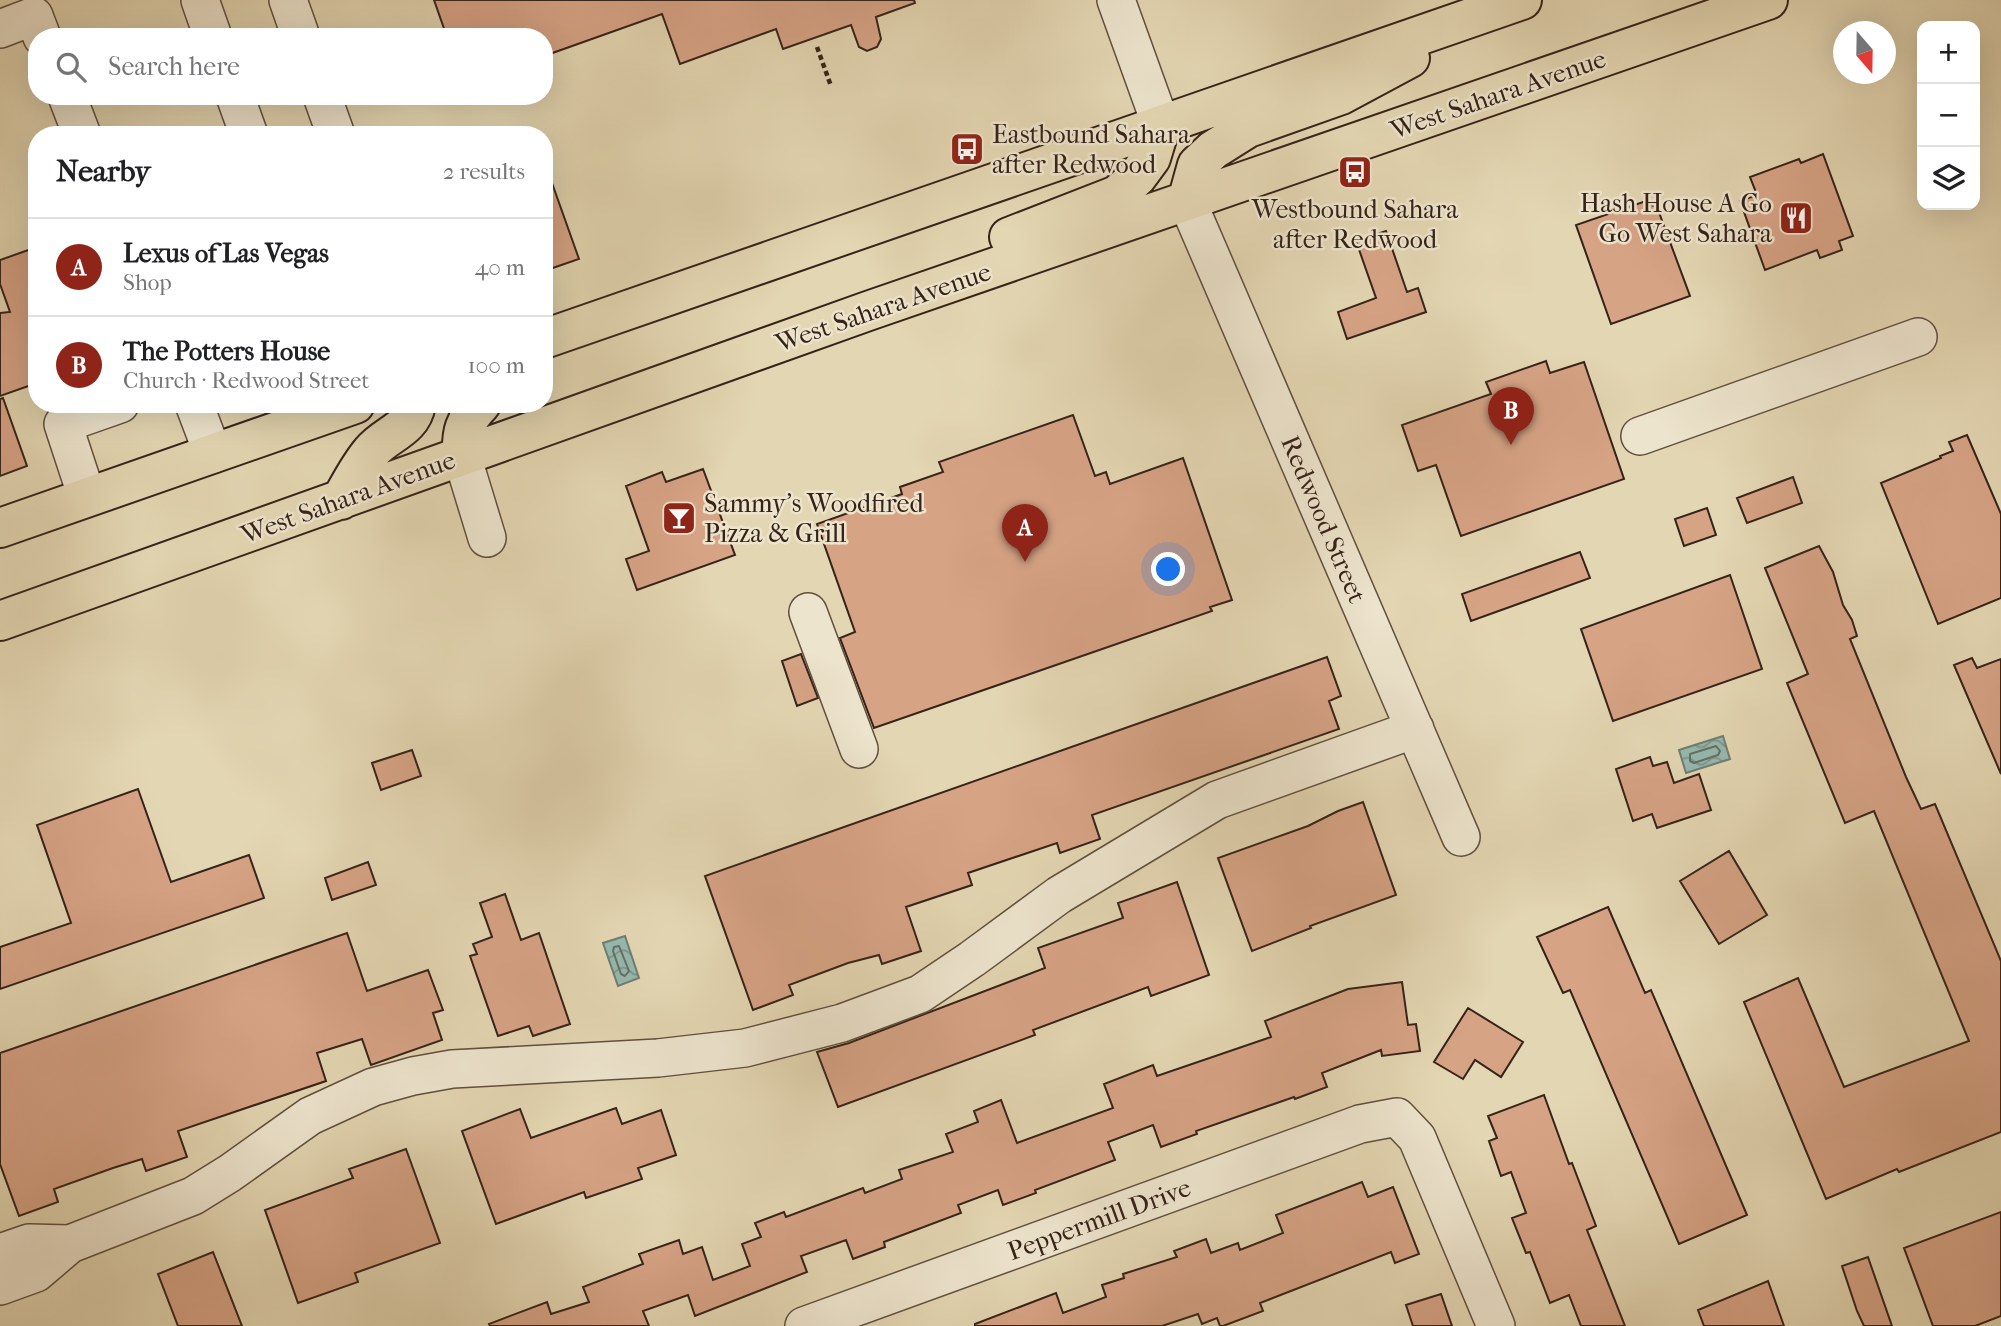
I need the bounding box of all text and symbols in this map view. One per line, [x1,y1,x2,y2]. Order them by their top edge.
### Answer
north arrow [1833,21,1896,84]
map controls [1917,21,1980,210]
button: + [1917,21,1980,84]
search box [28,28,553,105]
street label: West Sahara Avenue [1385,43,1610,146]
icon: search [52,48,90,86]
text: Search here [108,51,240,82]
button: − [1917,84,1980,147]
place label: Eastbound Sahara after Redwood [992,119,1191,180]
bus stop icon: Eastbound Sahara after Redwood [948,130,986,168]
button: layers [1917,147,1980,210]
bus stop icon: Westbound Sahara after Redwood [1336,153,1374,191]
text: Nearby [56,154,151,189]
text: 2 results [443,158,525,185]
place label: Hash House A Go Go West Sahara [1580,188,1773,249]
place label: Westbound Sahara after Redwood [1251,194,1459,255]
restaurant icon: Hash House A Go Go West Sahara [1777,199,1815,237]
text: Lexus of Las Vegas [123,238,329,269]
text: A [72,254,86,281]
text: 40 m [475,254,525,281]
street label: West Sahara Avenue [770,256,995,359]
text: Shop [123,269,172,296]
text: The Potters House [123,336,330,367]
text: B [72,352,86,379]
text: 100 m [467,352,525,379]
text: Church · Redwood Street [123,367,370,394]
pin: B [1488,387,1534,445]
street label: Redwood Street [1274,431,1373,608]
street label: West Sahara Avenue [236,444,460,551]
place label: Sammy’s Woodfired Pizza & Grill [704,488,924,549]
bar icon: Sammy’s Woodfired Pizza & Grill [660,499,698,537]
pin: A [1002,504,1048,562]
your location [1151,552,1185,586]
street label: Peppermill Drive [1003,1172,1195,1267]

